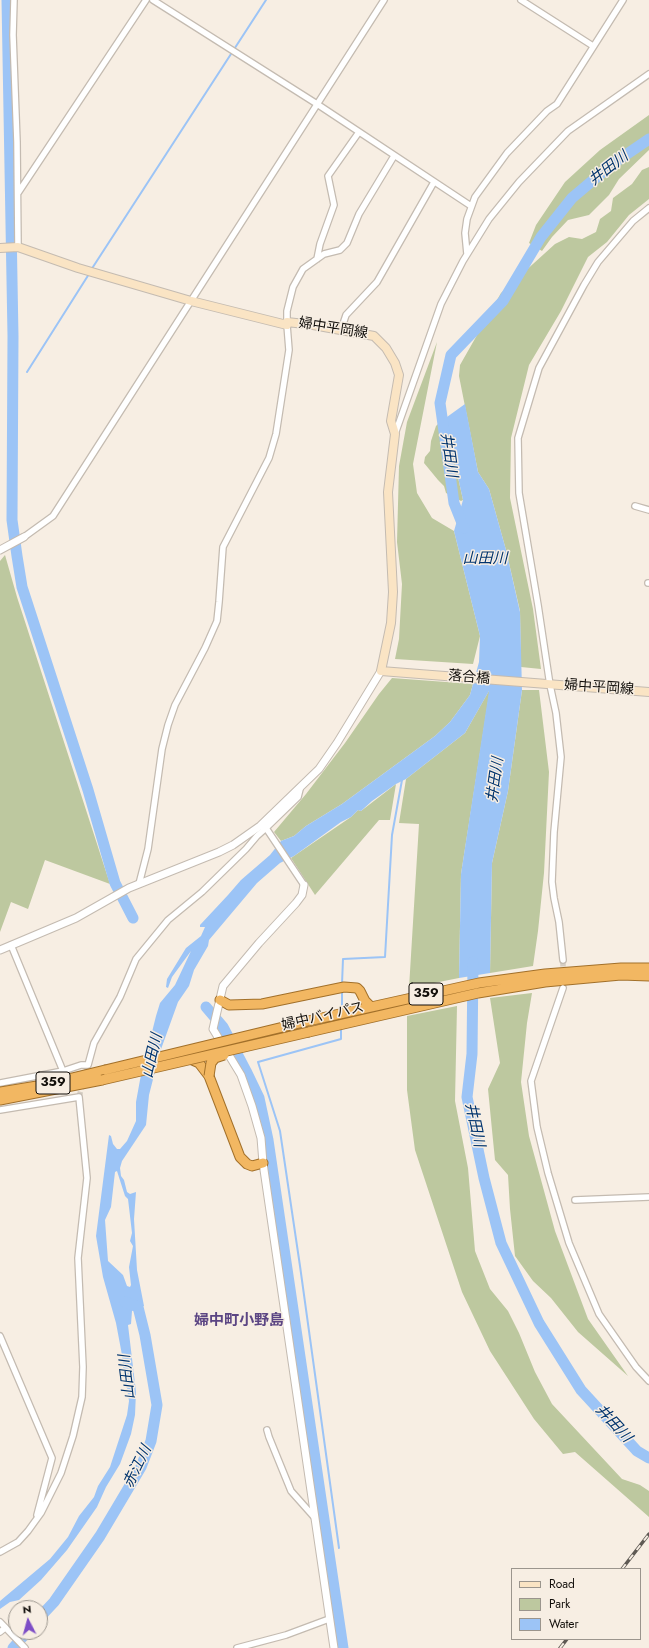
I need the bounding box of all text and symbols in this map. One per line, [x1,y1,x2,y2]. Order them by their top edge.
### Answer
water label: 井田川 [586,148,632,190]
street label: 婦中平岡線 [297,315,369,343]
water label: 井田川 [436,431,460,479]
water label: 山田川 [463,550,507,568]
street label: 落合橋 [447,668,491,688]
street label: 婦中平岡線 [563,677,635,699]
water label: 井田川 [484,756,508,804]
road number: 359 [409,983,443,1005]
street label: 婦中バイパス [280,999,366,1035]
water label: 山田川 [139,1032,167,1080]
road number: 359 [36,1072,70,1094]
water label: 井田川 [461,1101,487,1149]
district label: 婦中町小野島 [194,1312,284,1330]
water label: 山田川 [116,1354,140,1400]
water label: 井田川 [591,1401,635,1447]
water label: 赤江川 [120,1443,156,1491]
legend [511,1568,641,1640]
text: Road [549,1575,575,1593]
text: Park [549,1595,570,1613]
north arrow [8,1600,48,1640]
text: N [22,1601,32,1617]
text: Water [549,1615,579,1633]

